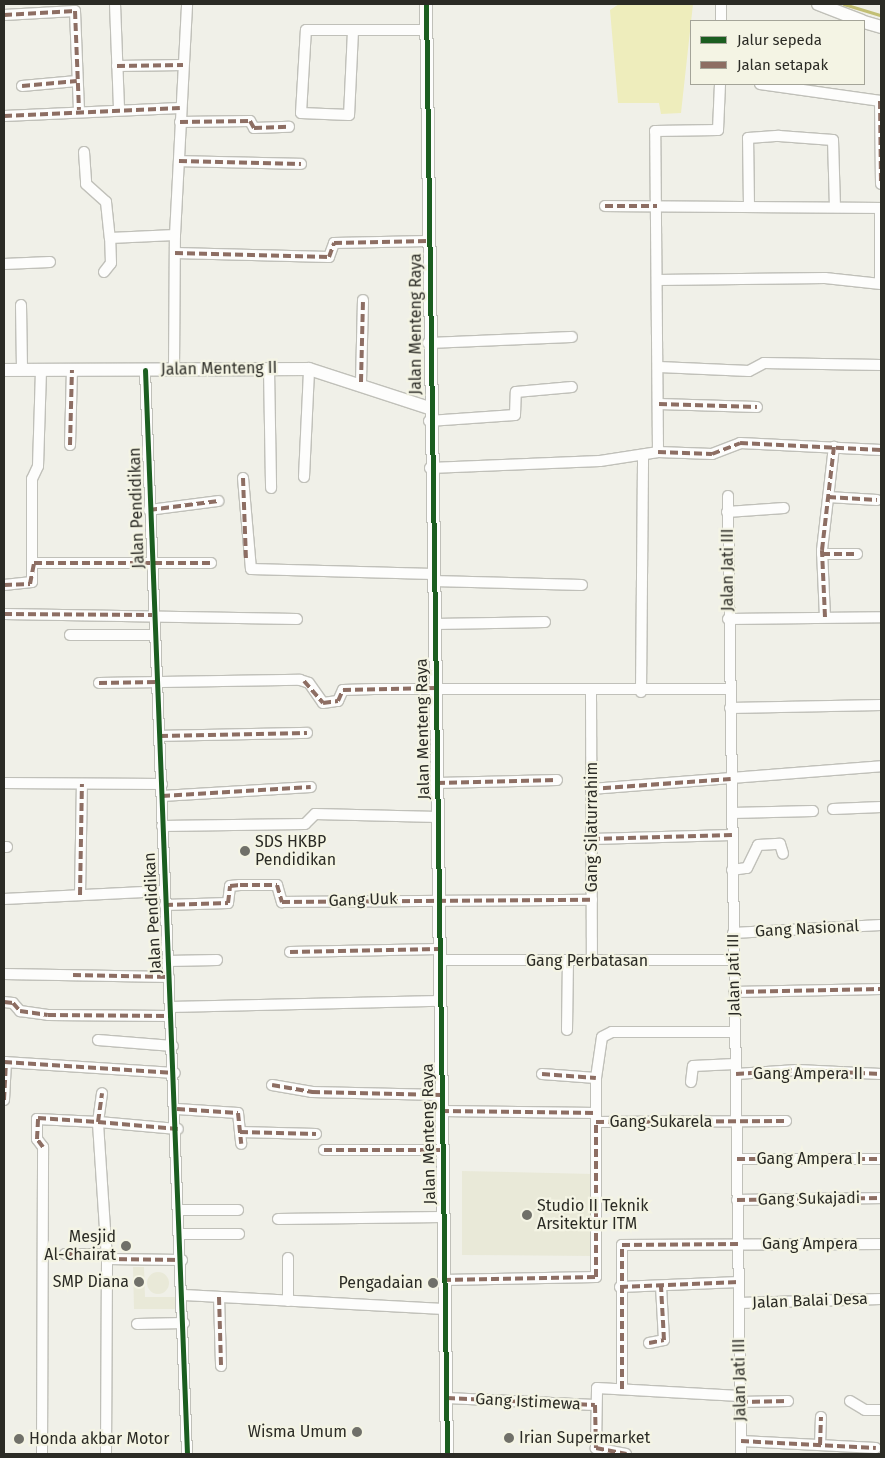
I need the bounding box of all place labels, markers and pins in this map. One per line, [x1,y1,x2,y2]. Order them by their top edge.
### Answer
place label: SDS HKBP Pendidikan [255,832,336,870]
marker: SDS HKBP Pendidikan [239,845,251,857]
place label: Studio II Teknik Arsitektur ITM [537,1196,649,1234]
marker: Studio II Teknik Arsitektur ITM [521,1209,533,1221]
place label: Mesjid Al-Chairat [44,1227,116,1265]
marker: Mesjid Al-Chairat [120,1240,132,1252]
place label: SMP Diana [53,1272,129,1292]
place label: Pengadaian [339,1273,423,1293]
marker: SMP Diana [133,1276,145,1288]
marker: Pengadaian [427,1277,439,1289]
place label: Wisma Umum [248,1422,347,1442]
marker: Wisma Umum [351,1426,363,1438]
place label: Irian Supermarket [519,1428,650,1448]
place label: Honda akbar Motor [29,1429,169,1449]
marker: Irian Supermarket [503,1432,515,1444]
marker: Honda akbar Motor [13,1433,25,1445]

